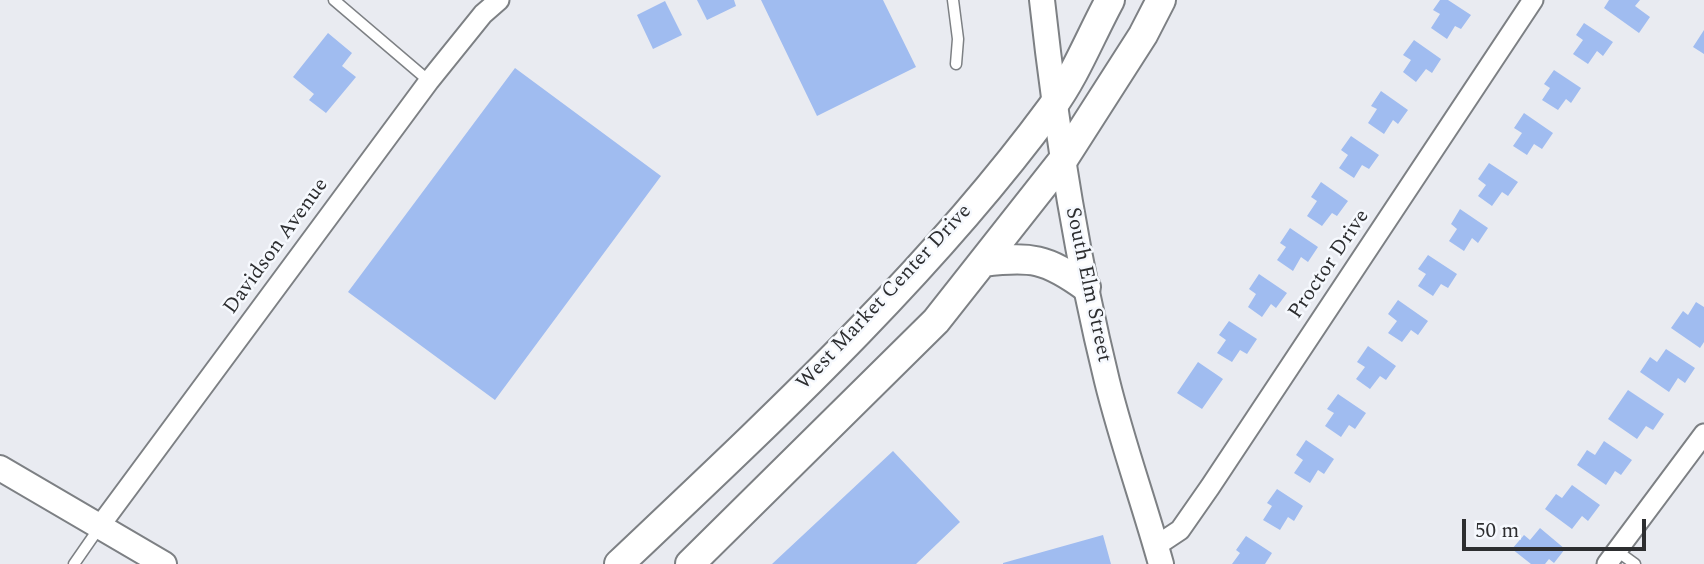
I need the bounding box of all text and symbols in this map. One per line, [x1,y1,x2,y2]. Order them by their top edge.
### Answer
street label: Davidson Avenue [219,174,335,320]
street label: West Market Center Drive [792,200,978,396]
street label: South Elm Street [1058,205,1116,365]
street label: Proctor Drive [1284,205,1376,325]
scale bar [1466,504,1650,548]
text: 50 m [1475,515,1519,547]

